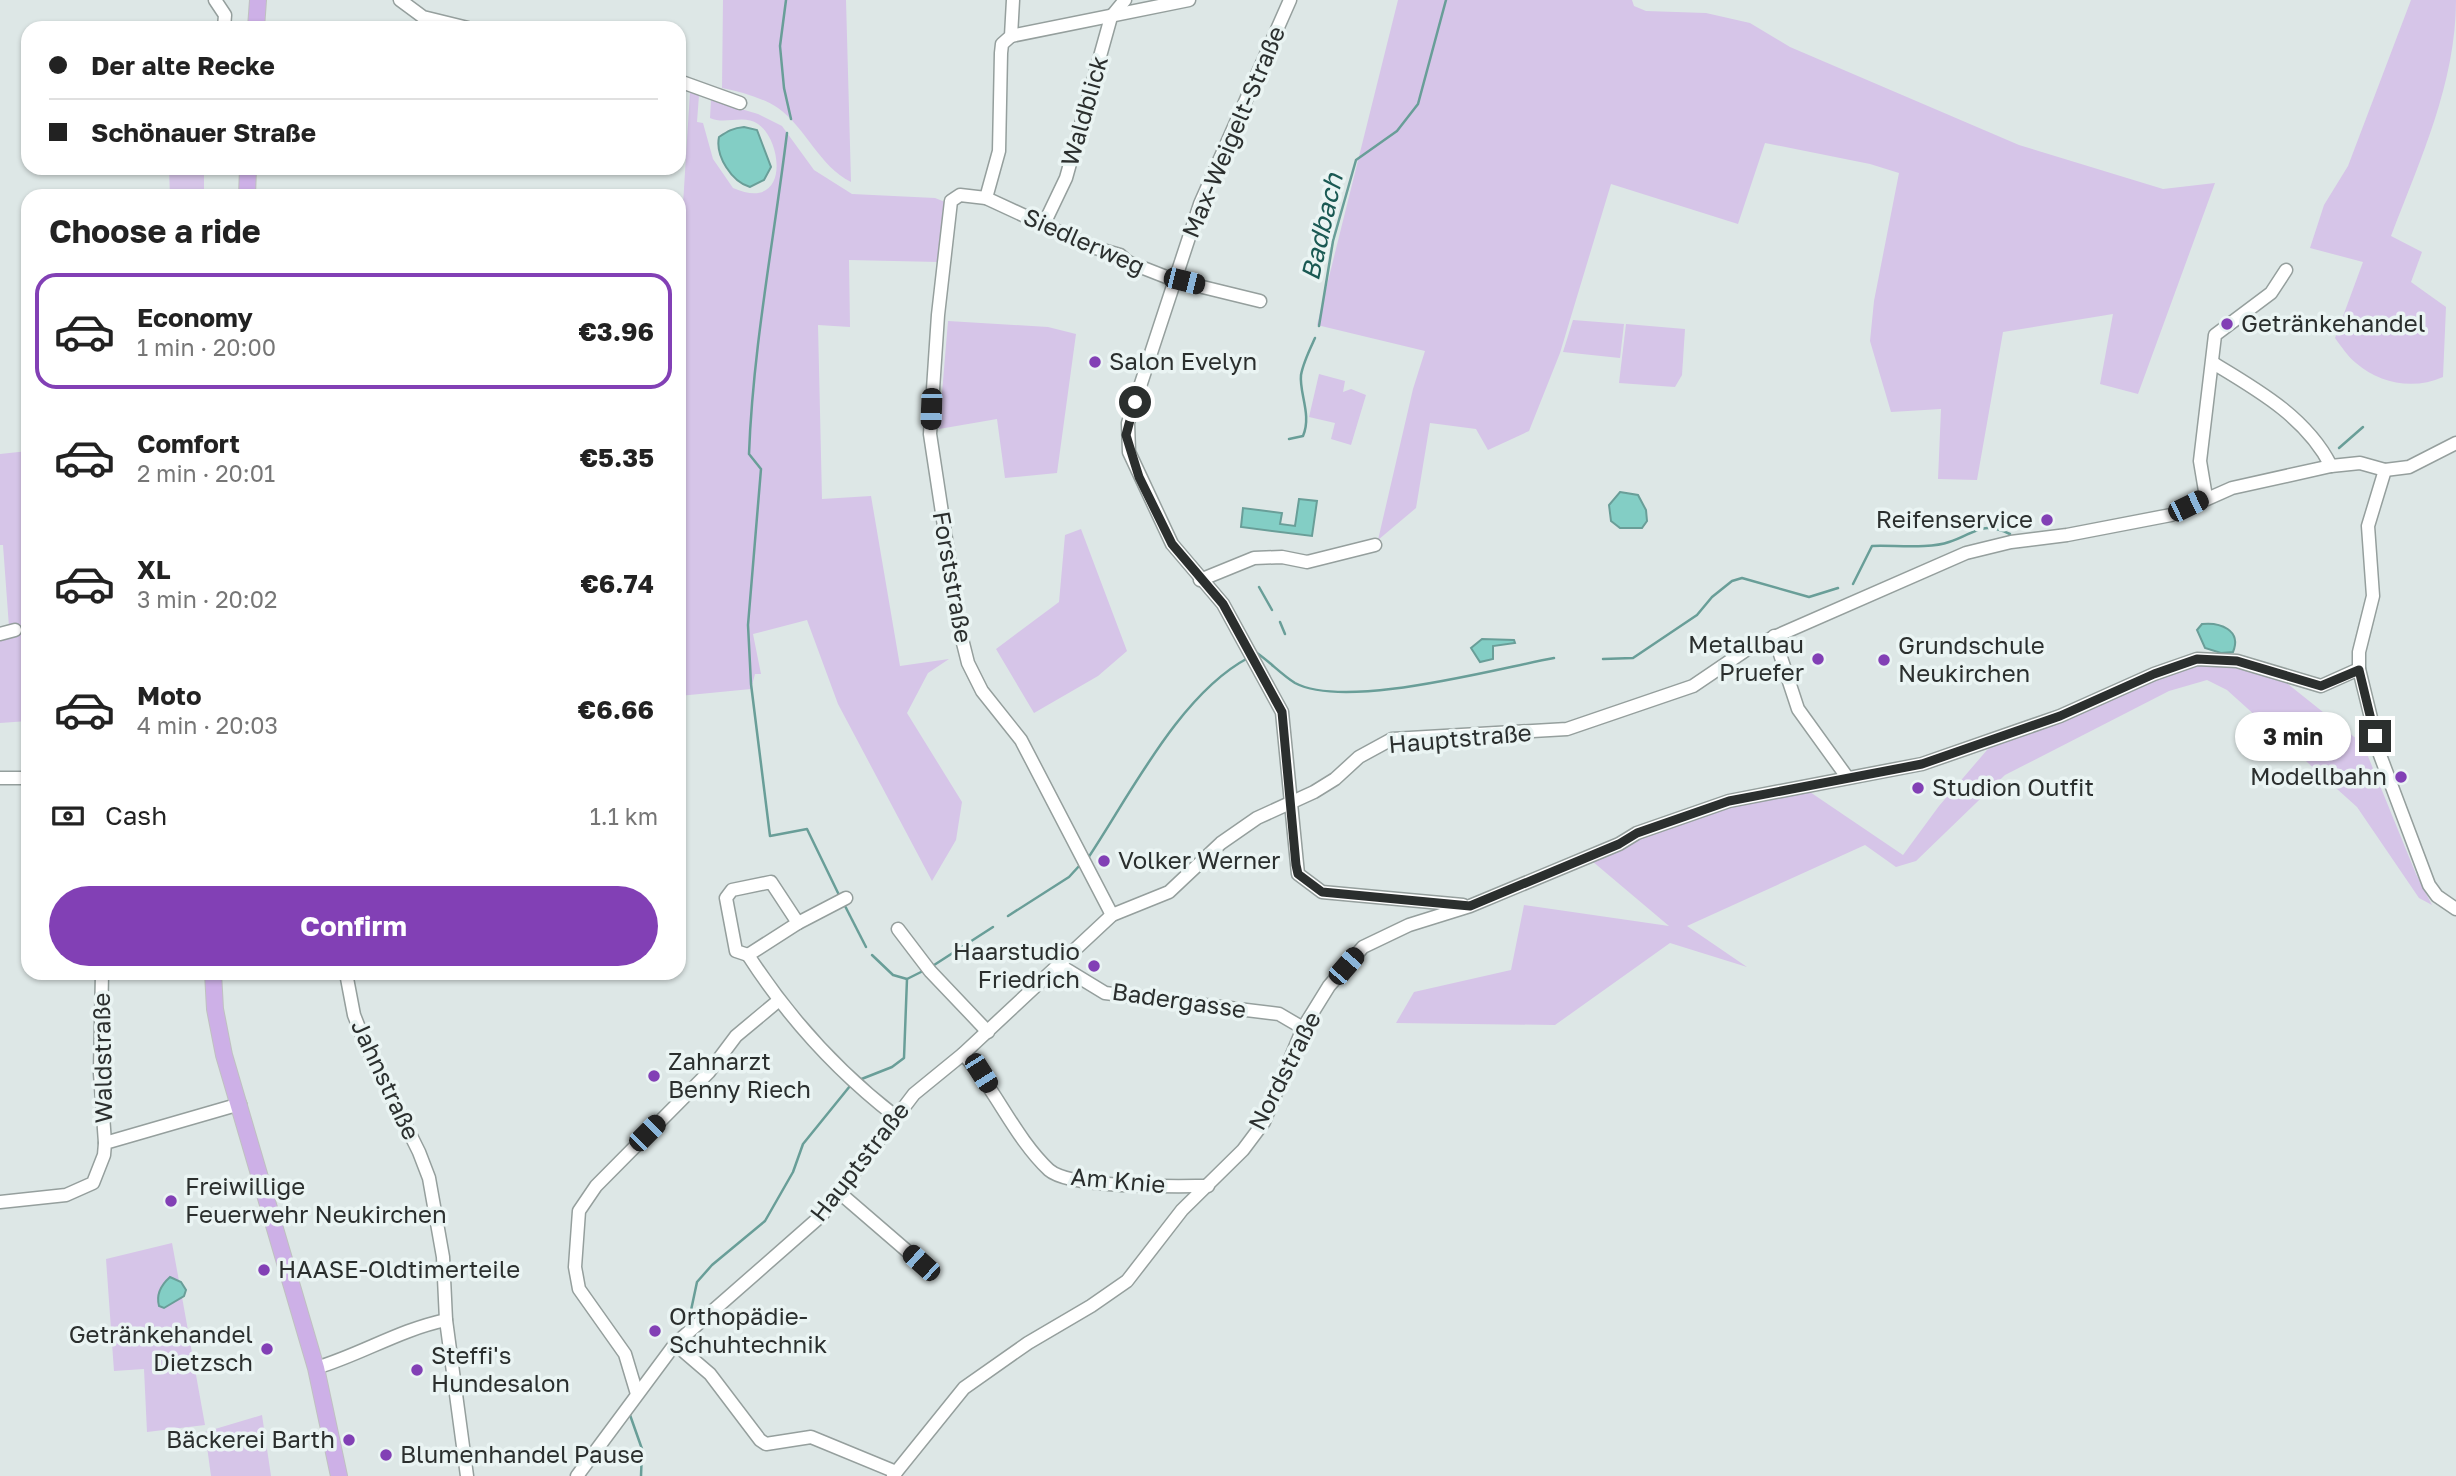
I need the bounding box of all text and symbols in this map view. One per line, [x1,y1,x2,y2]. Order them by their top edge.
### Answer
street label: Max-Weigelt-Straße [1175,21,1290,242]
text: Der alte Recke [91,50,275,81]
street label: Waldblick [1054,52,1113,169]
text: Schönauer Straße [91,117,316,148]
water label: Badbach [1294,169,1349,283]
street label: Siedlerweg [1020,201,1150,280]
text: Choose a ride [49,212,261,250]
car [1162,266,1207,296]
icon: car [53,300,116,363]
text: Economy [137,302,253,333]
place label: Getränkehandel [2241,308,2425,337]
text: €3.96 [578,316,654,347]
marker: Getränkehandel [2219,316,2235,332]
text: 1 min · 20:00 [137,333,276,361]
place label: Salon Evelyn [1109,346,1257,375]
marker: Salon Evelyn [1087,354,1103,370]
route start [1119,386,1151,418]
car [920,388,943,430]
icon: car [53,426,116,489]
text: Comfort [137,428,240,459]
text: €5.35 [580,442,654,473]
text: 2 min · 20:01 [137,459,275,487]
car [2165,487,2212,525]
place label: Reifenservice [1876,504,2033,533]
street label: Forststraße [928,509,979,645]
marker: Reifenservice [2039,512,2055,528]
icon: car [53,552,116,615]
text: XL [137,554,171,585]
text: €6.74 [580,568,654,599]
text: 3 min · 20:02 [137,585,277,613]
place label: Metallbau Pruefer [1688,629,1804,686]
place label: Grundschule Neukirchen [1898,630,2045,687]
marker: Metallbau Pruefer [1810,651,1826,667]
marker: Grundschule Neukirchen [1876,652,1892,668]
icon: car [53,678,116,741]
text: Moto [137,680,202,711]
text: €6.66 [578,694,654,725]
text: 4 min · 20:03 [137,711,278,739]
callout: 3 min [2235,712,2350,760]
street label: Hauptstraße [1387,717,1533,758]
route end [2359,720,2391,752]
text: 3 min [2263,722,2323,750]
place label: Modellbahn [2250,761,2387,790]
marker: Modellbahn [2393,769,2409,785]
place label: Studion Outfit [1932,772,2094,801]
marker: Studion Outfit [1910,780,1926,796]
icon: cash [49,797,87,835]
text: Cash [105,800,167,831]
text: 1.1 km [590,802,658,830]
place label: Volker Werner [1118,845,1280,874]
marker: Volker Werner [1096,853,1112,869]
button: Confirm [49,886,658,966]
place label: Haarstudio Friedrich [953,936,1080,993]
car [1325,943,1368,989]
marker: Haarstudio Friedrich [1086,958,1102,974]
street label: Badergasse [1110,976,1248,1023]
street label: Waldstraße [86,992,117,1124]
street label: Nordstraße [1241,1006,1326,1135]
street label: Jahnstraße [346,1015,427,1144]
place label: Zahnarzt Benny Riech [668,1046,811,1103]
car [961,1050,1002,1096]
marker: Zahnarzt Benny Riech [646,1068,662,1084]
street label: Hauptstraße [803,1096,914,1227]
car [625,1111,670,1155]
street label: Am Knie [1070,1161,1167,1198]
place label: Freiwillige Feuerwehr Neukirchen [185,1171,447,1228]
marker: Freiwillige Feuerwehr Neukirchen [163,1193,179,1209]
car [899,1241,944,1285]
place label: HAASE-Oldtimerteile [278,1254,520,1283]
marker: HAASE-Oldtimerteile [256,1262,272,1278]
place label: Orthopädie- Schuhtechnik [669,1301,827,1358]
place label: Getränkehandel Dietzsch [69,1319,253,1376]
marker: Orthopädie- Schuhtechnik [647,1323,663,1339]
place label: Steffi's Hundesalon [431,1340,570,1397]
marker: Getränkehandel Dietzsch [259,1341,275,1357]
marker: Steffi's Hundesalon [409,1362,425,1378]
place label: Bäckerei Barth [166,1424,335,1453]
marker: Bäckerei Barth [341,1432,357,1448]
place label: Blumenhandel Pause [400,1439,644,1468]
marker: Blumenhandel Pause [378,1447,394,1463]

